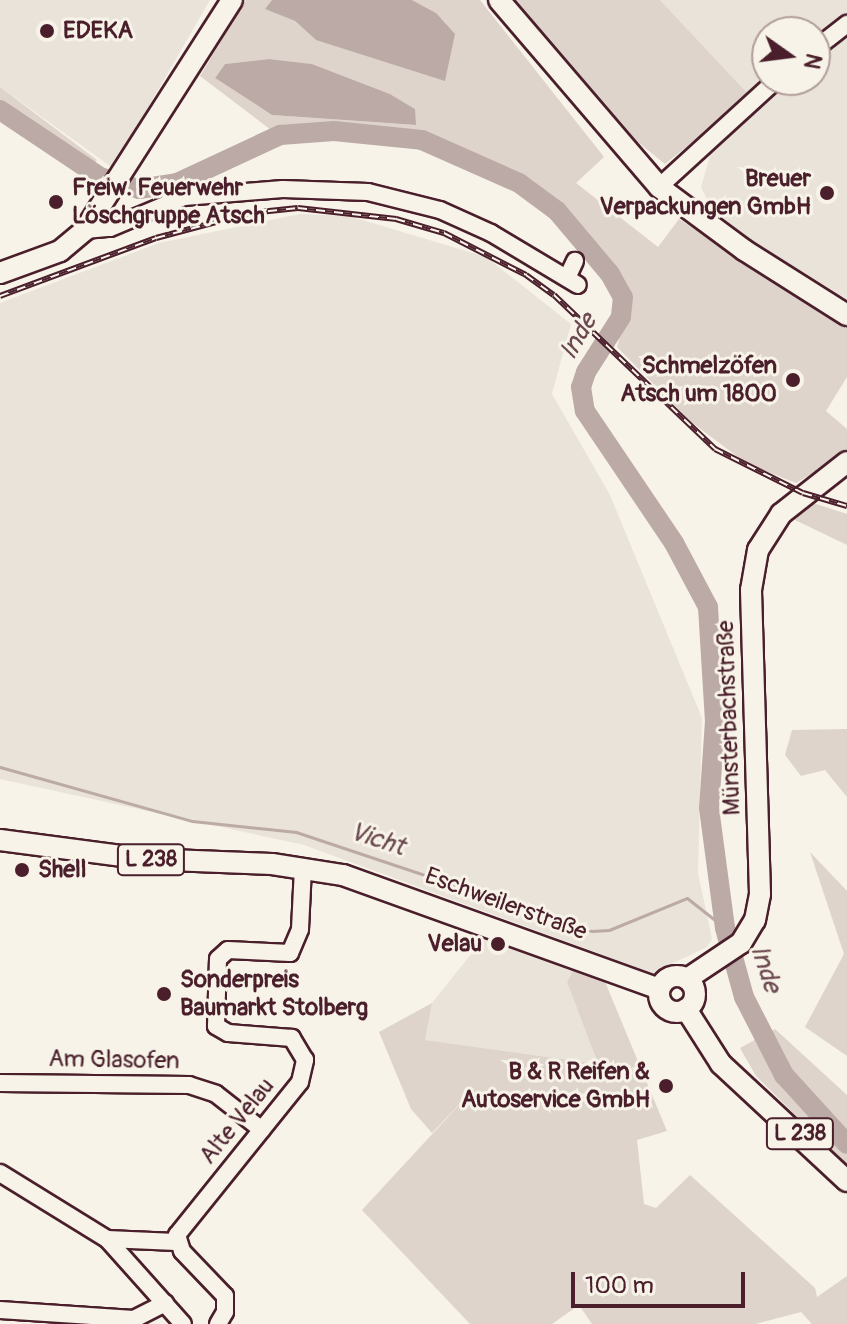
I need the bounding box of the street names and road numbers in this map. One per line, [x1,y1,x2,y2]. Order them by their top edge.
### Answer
street label: Münsterbachstraße [711,620,747,816]
road number: L 238 [115,842,187,878]
street label: Eschweilerstraße [421,861,591,947]
street label: Am Glasofen [48,1044,180,1076]
street label: Alte Velau [194,1072,280,1170]
road number: L 238 [764,1116,836,1152]

